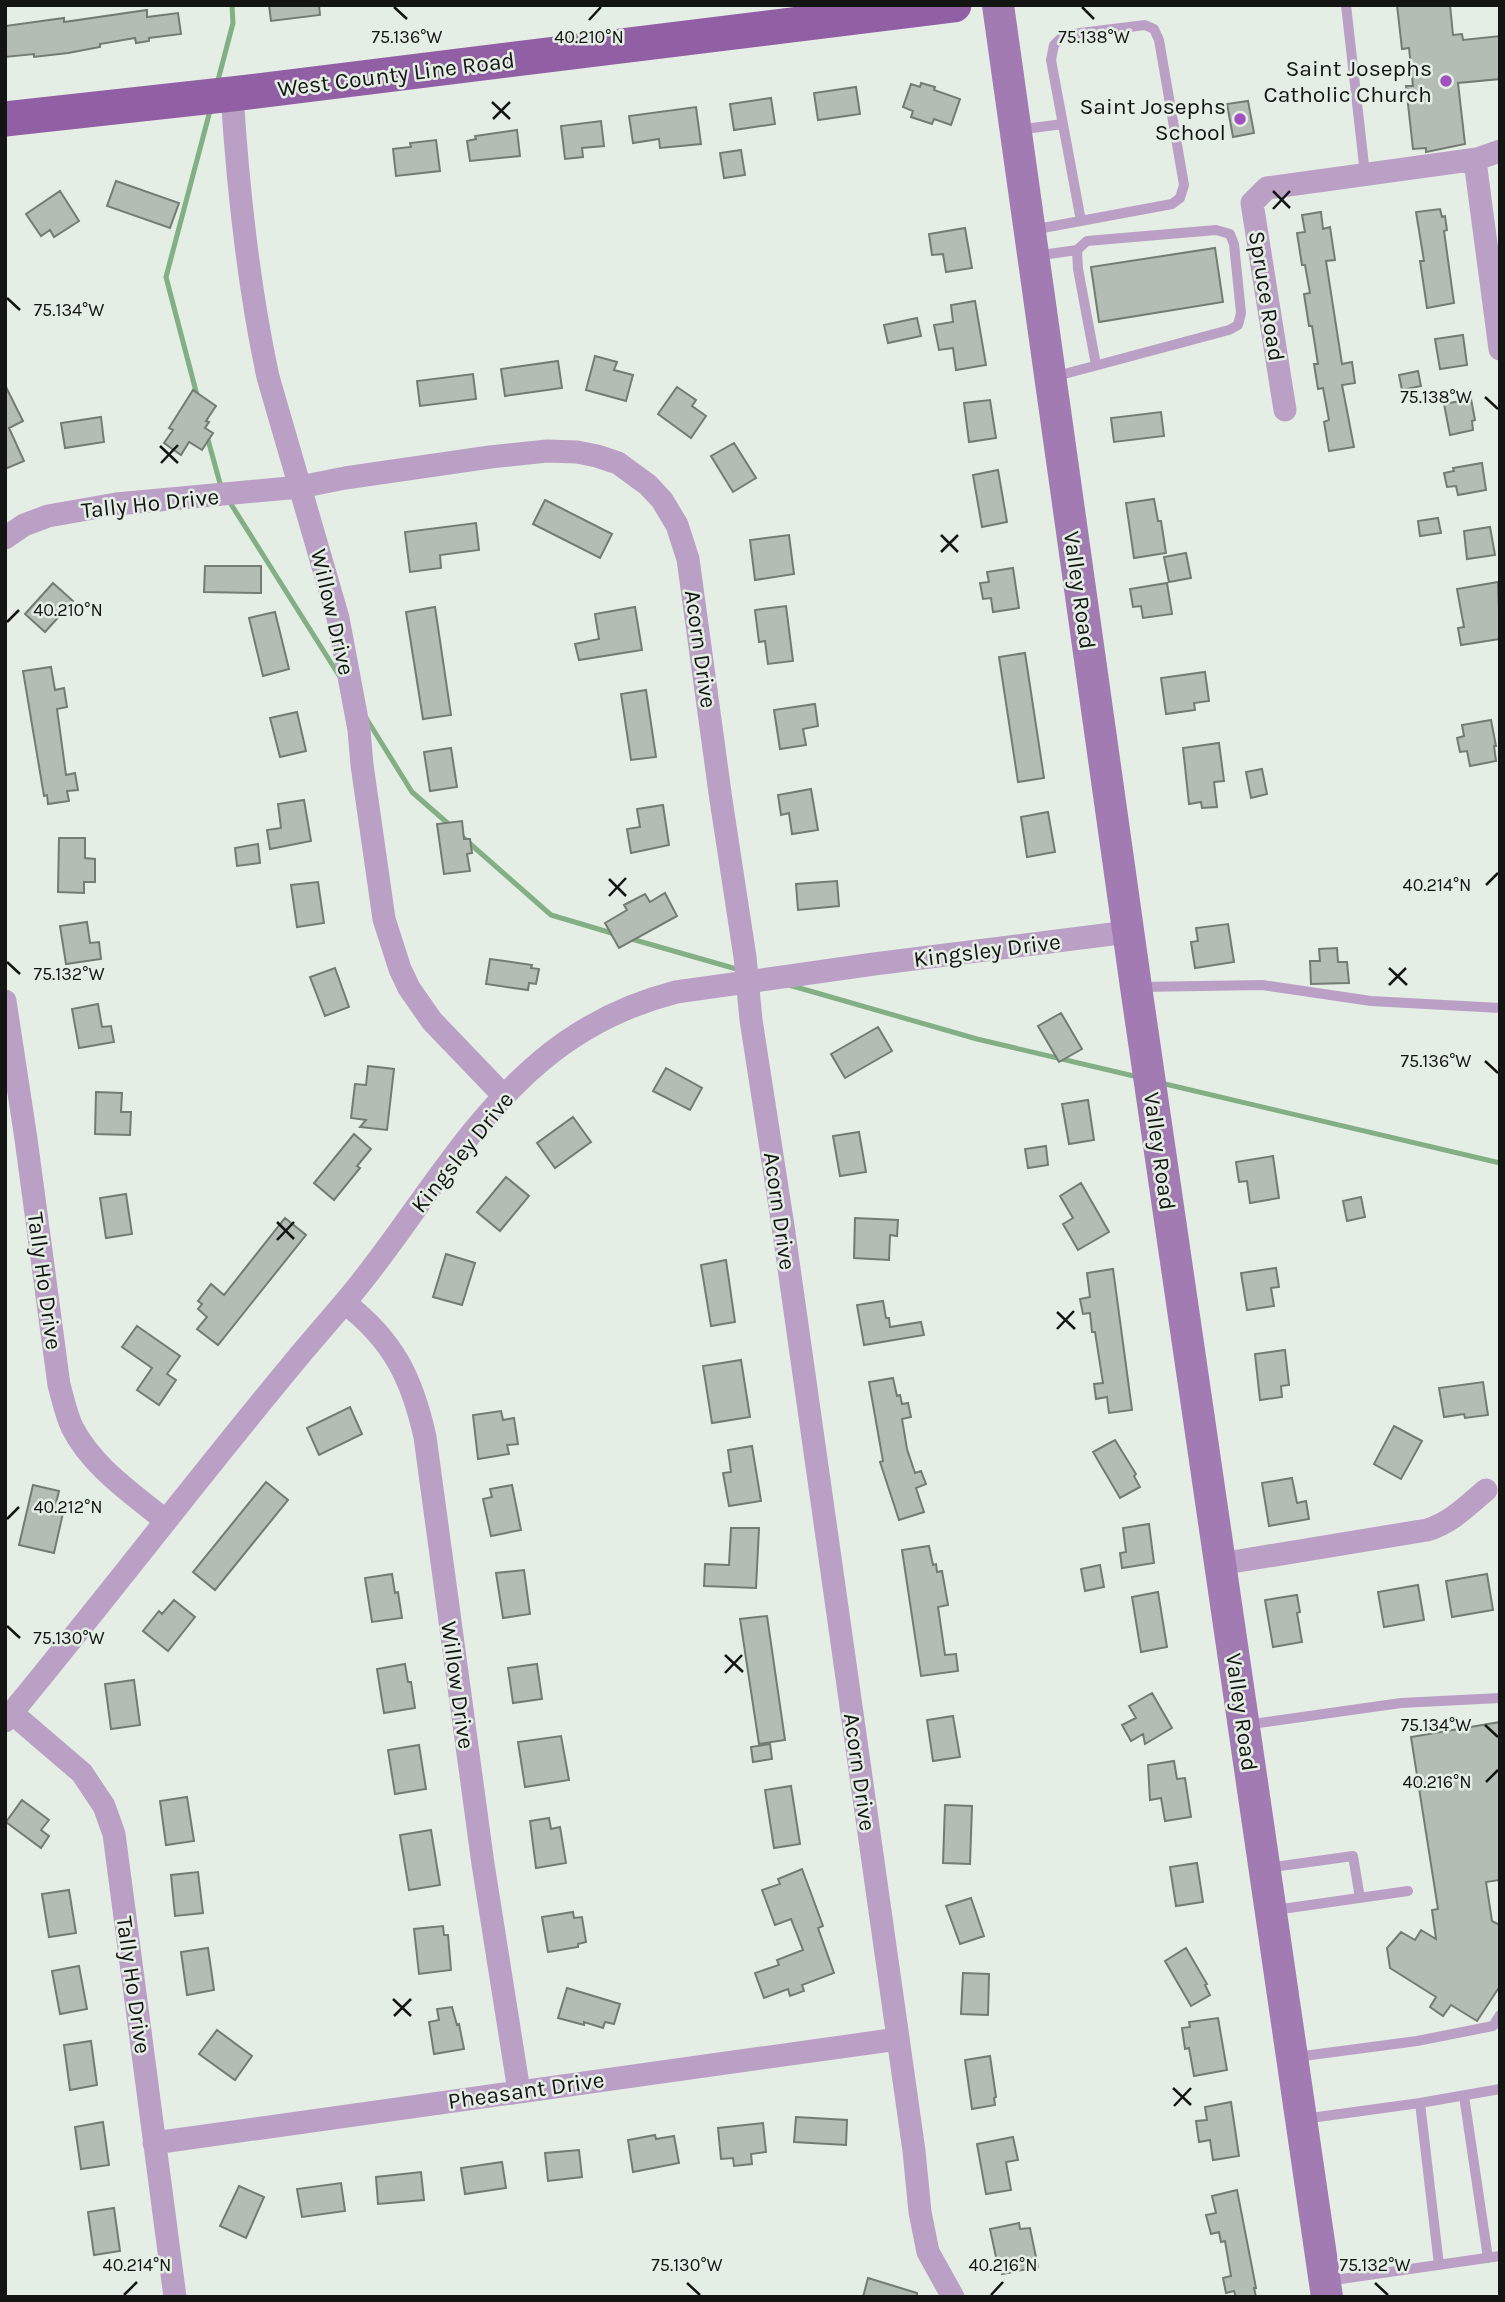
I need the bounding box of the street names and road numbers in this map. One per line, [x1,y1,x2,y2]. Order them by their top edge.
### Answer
street label: West County Line Road [276,47,516,102]
street label: Spruce Road [1243,229,1290,363]
street label: Tally Ho Drive [80,483,220,524]
street label: Valley Road [1058,529,1101,651]
street label: Willow Drive [305,546,360,678]
street label: Acorn Drive [679,588,722,710]
street label: Kingsley Drive [912,928,1062,973]
street label: Kingsley Drive [405,1086,519,1218]
street label: Valley Road [1138,1090,1181,1212]
street label: Acorn Drive [758,1150,801,1272]
street label: Tally Ho Drive [22,1211,68,1351]
street label: Willow Drive [435,1619,480,1751]
street label: Valley Road [1220,1651,1263,1773]
street label: Acorn Drive [838,1711,881,1833]
street label: Tally Ho Drive [111,1915,157,2055]
street label: Pheasant Drive [446,2066,606,2115]

